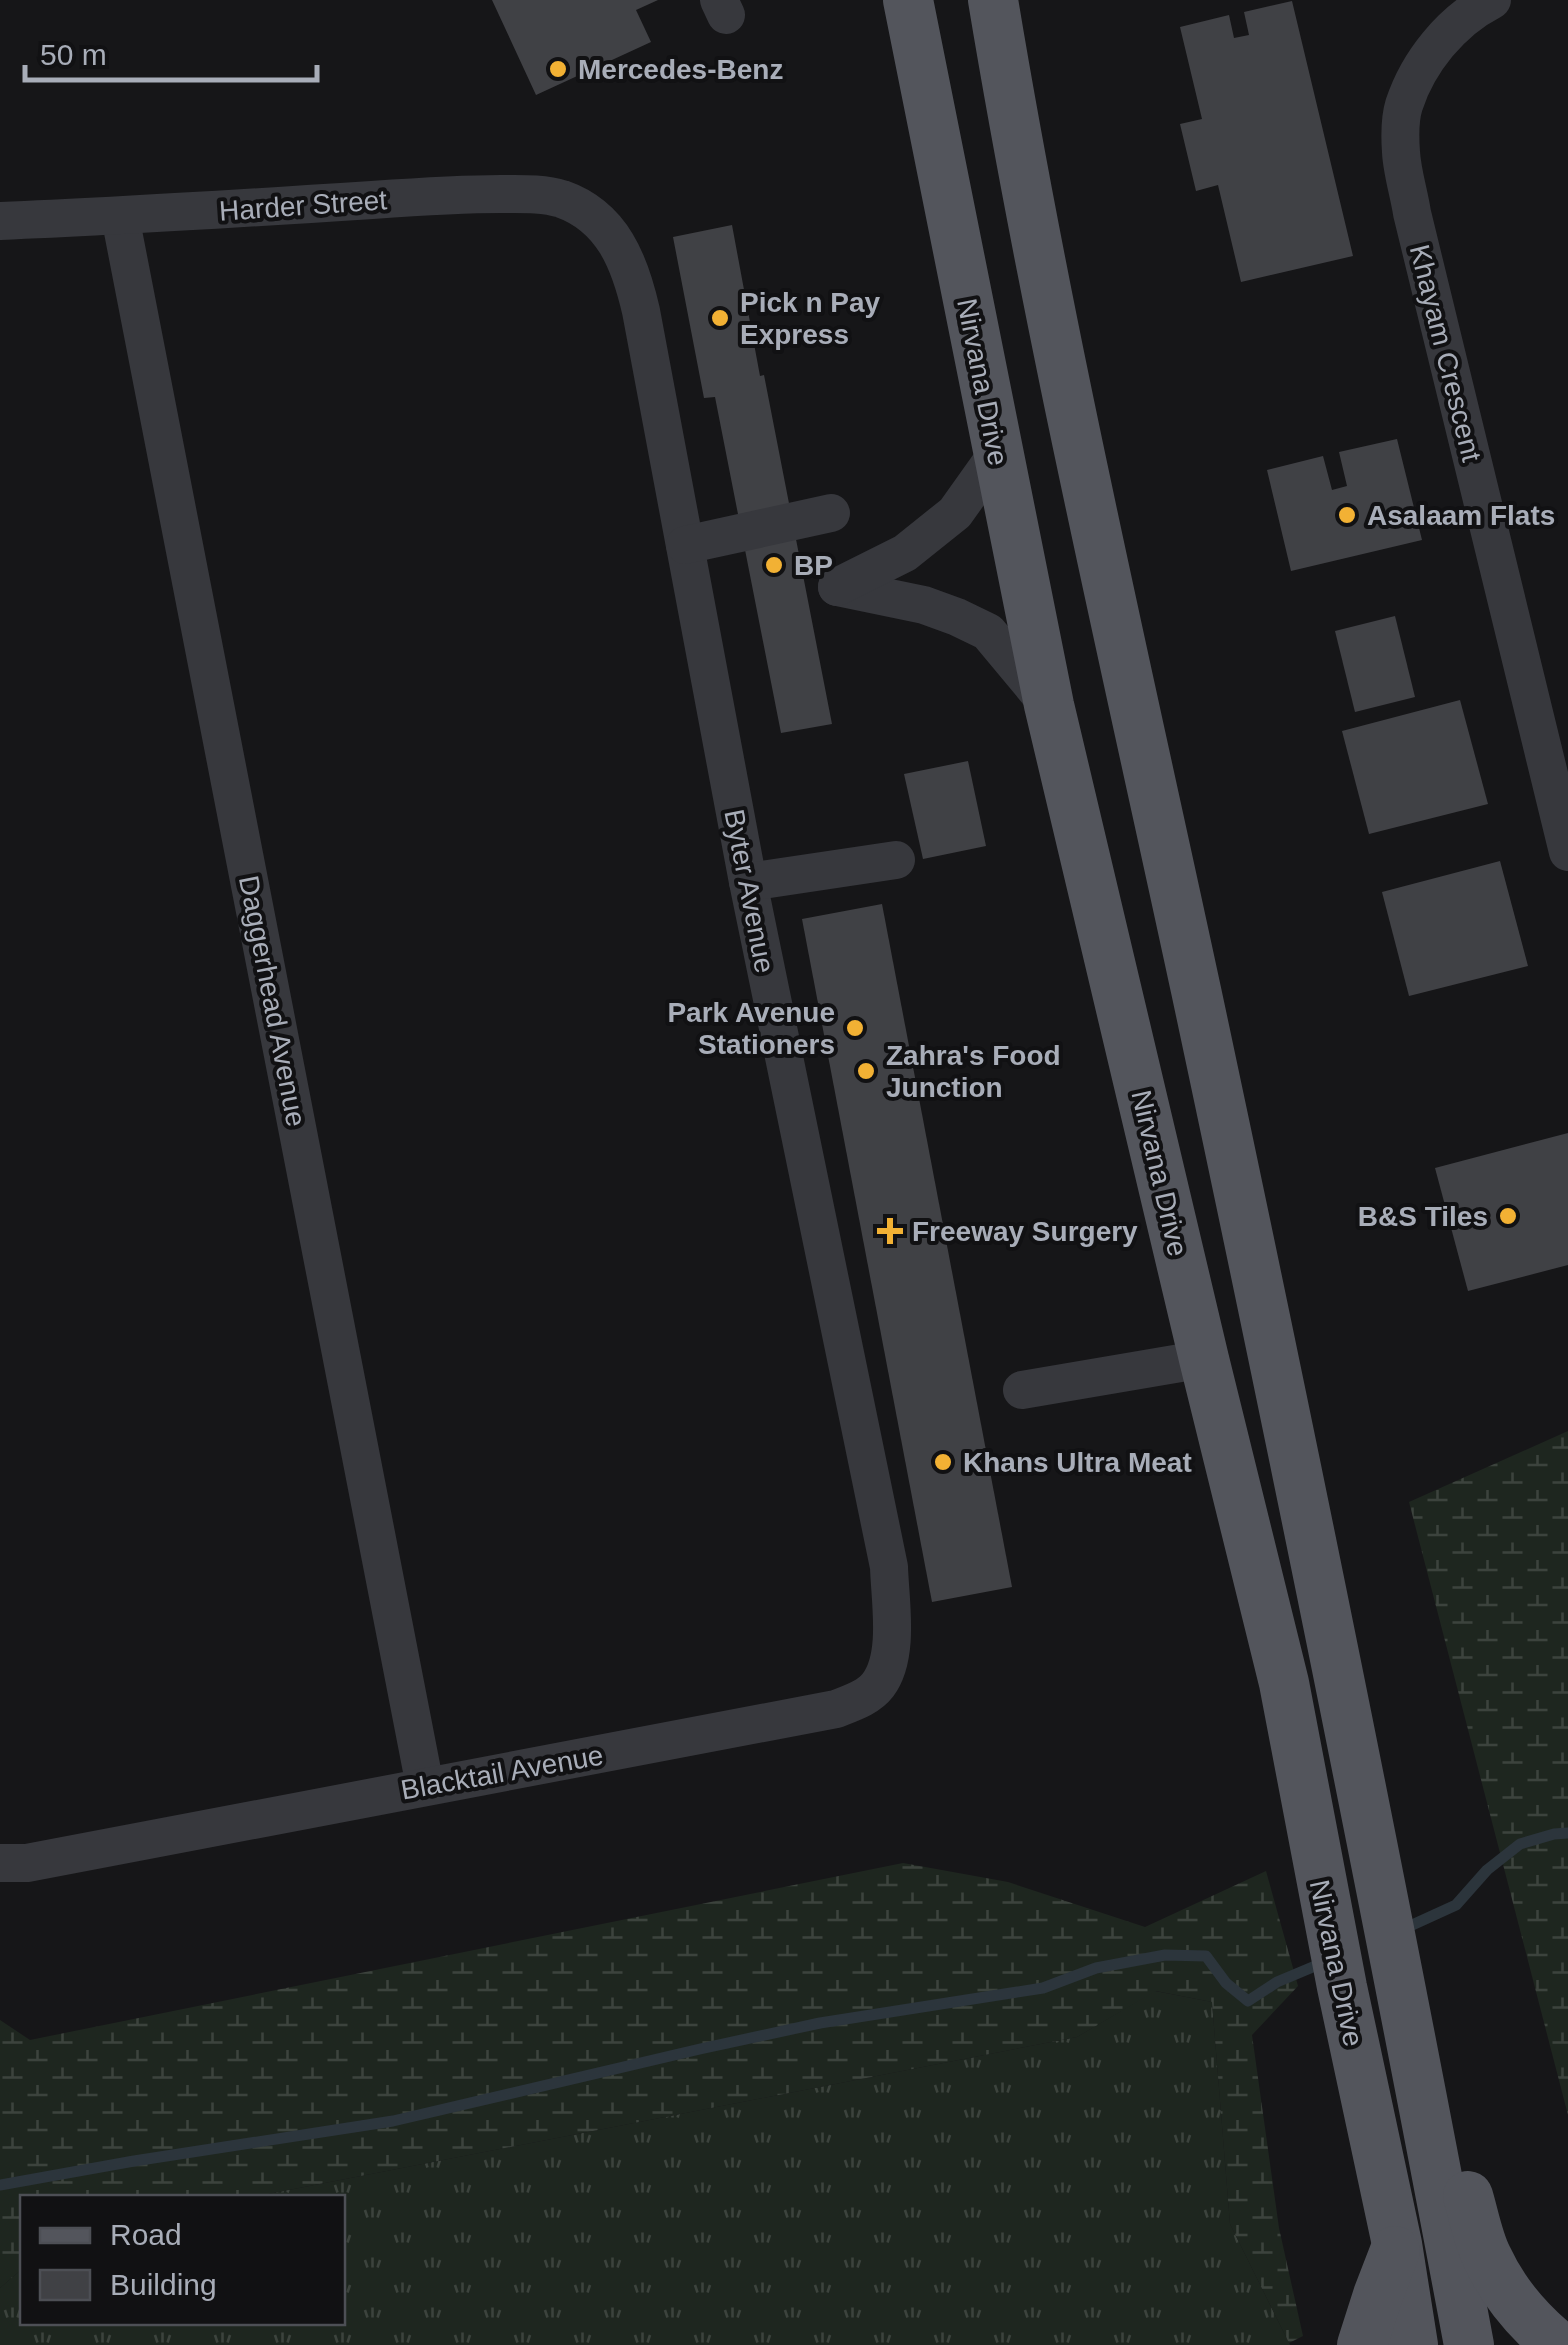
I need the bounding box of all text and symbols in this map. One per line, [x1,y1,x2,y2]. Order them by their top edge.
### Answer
scale bar [25,20,318,82]
text: 50 m [40,38,107,71]
place label: Mercedes-Benz [578,54,783,85]
marker: Mercedes-Benz [547,58,569,80]
street label: Harder Street [218,184,388,227]
street label: Khayam Crescent [1404,241,1488,465]
place label: Pick n Pay Express [740,287,881,350]
street label: Nirvana Drive [951,296,1014,468]
marker: Pick n Pay Express [709,307,731,329]
place label: Asalaam Flats [1367,500,1555,531]
marker: Asalaam Flats [1336,504,1358,526]
place label: BP [794,550,833,581]
marker: BP [763,554,785,576]
street label: Byter Avenue [718,807,781,976]
street label: Daggerhead Avenue [233,873,312,1129]
place label: Park Avenue Stationers [667,997,835,1060]
marker: Park Avenue Stationers [844,1017,866,1039]
place label: Zahra's Food Junction [886,1040,1061,1103]
marker: Zahra's Food Junction [855,1060,877,1082]
street label: Nirvana Drive [1125,1087,1194,1259]
place label: B&S Tiles [1358,1201,1488,1232]
marker: B&S Tiles [1497,1205,1519,1227]
place label: Freeway Surgery [912,1216,1138,1247]
marker: Freeway Surgery [877,1218,903,1244]
place label: Khans Ultra Meat [963,1447,1192,1478]
marker: Khans Ultra Meat [932,1451,954,1473]
street label: Blacktail Avenue [398,1739,606,1806]
street label: Nirvana Drive [1304,1877,1369,2049]
legend [20,2195,345,2325]
text: Road [110,2218,182,2251]
text: Building [110,2268,217,2301]

